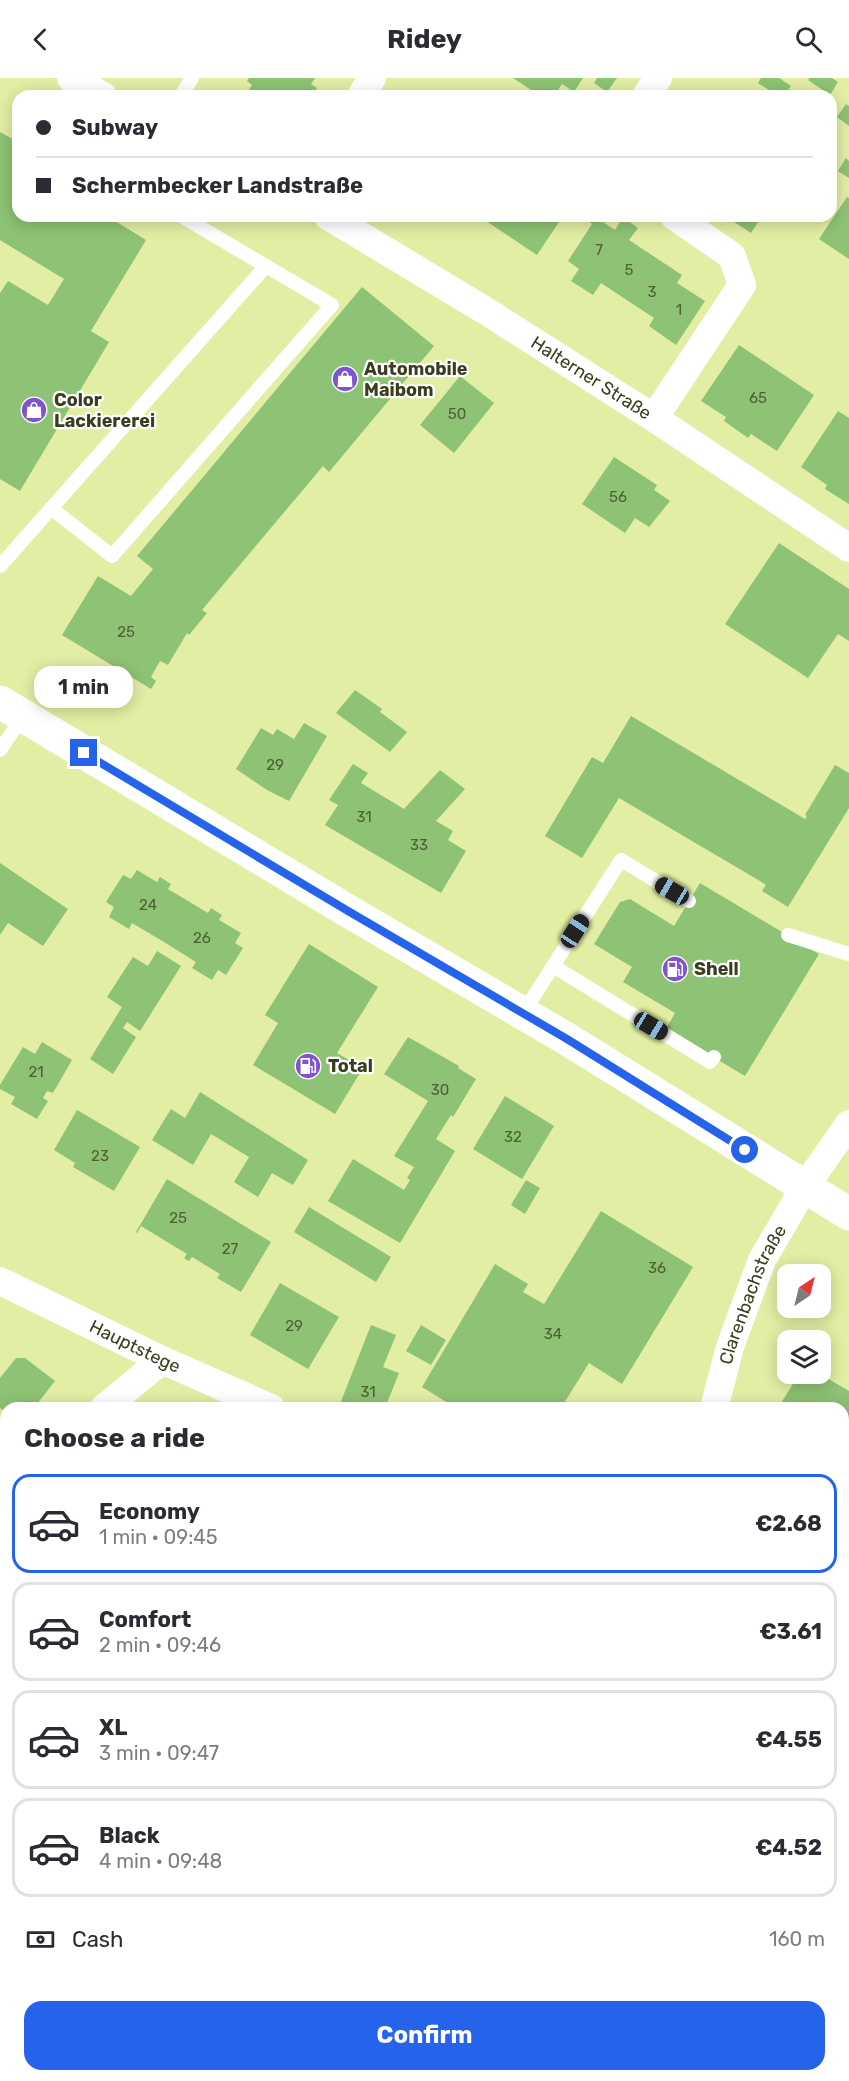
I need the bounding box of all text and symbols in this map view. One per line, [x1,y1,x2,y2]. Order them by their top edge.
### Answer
icon: back [24,23,57,56]
text: Ridey [387,23,462,55]
icon: search [792,23,825,56]
text: Subway [72,114,158,141]
text: Schermbecker Landstraße [72,172,363,199]
house number: 7 [595,241,603,259]
house number: 5 [625,261,634,279]
house number: 3 [647,283,657,301]
house number: 1 [676,301,682,319]
street label: Halterner Straße [527,331,655,424]
place label: Automobile Maibom [364,358,468,401]
shop icon: Automobile Maibom [330,364,360,394]
place label: Color Lackiererei [54,389,155,432]
house number: 65 [749,389,767,407]
shop icon: Color Lackiererei [19,395,49,425]
house number: 50 [448,405,466,423]
house number: 56 [609,488,627,506]
house number: 25 [117,623,135,641]
callout: 1 min [34,666,134,708]
text: 1 min [58,675,109,699]
route end [70,739,97,766]
house number: 29 [266,756,284,774]
house number: 31 [356,808,372,826]
house number: 33 [410,836,428,854]
car [652,874,692,908]
house number: 24 [139,896,157,914]
car [558,911,592,951]
house number: 26 [193,929,211,947]
fuel station icon: Shell [660,954,690,984]
place label: Shell [694,958,739,980]
car [631,1009,671,1043]
fuel station icon: Total [293,1051,323,1081]
place label: Total [328,1055,373,1077]
house number: 21 [28,1063,44,1081]
house number: 30 [431,1081,449,1099]
house number: 32 [504,1128,522,1146]
route start [731,1136,758,1163]
house number: 23 [91,1147,109,1165]
house number: 25 [169,1209,187,1227]
street label: Clarenbachstraße [715,1221,791,1367]
house number: 27 [222,1240,239,1258]
house number: 36 [648,1259,666,1277]
north arrow [777,1264,831,1318]
map controls [777,1264,831,1384]
street label: Hauptstege [86,1315,184,1378]
house number: 29 [285,1317,303,1335]
house number: 34 [544,1325,562,1343]
button: layers [777,1330,831,1384]
house number: 31 [360,1383,376,1401]
text: Choose a ride [24,1422,205,1454]
icon: car [27,1497,81,1551]
text: Economy [99,1498,200,1525]
text: €2.68 [755,1510,822,1537]
text: 1 min · 09:45 [99,1525,218,1549]
icon: car [27,1605,81,1659]
text: Comfort [99,1606,191,1633]
text: €3.61 [759,1618,822,1645]
text: 2 min · 09:46 [99,1633,221,1657]
icon: car [27,1713,81,1767]
text: XL [99,1714,127,1741]
text: €4.55 [755,1726,822,1753]
text: 3 min · 09:47 [99,1741,219,1765]
icon: car [27,1821,81,1875]
text: Black [99,1822,160,1849]
text: €4.52 [755,1834,822,1861]
text: 4 min · 09:48 [99,1849,222,1873]
icon: cash [24,1923,57,1956]
text: Cash [72,1926,123,1953]
text: 160 m [769,1927,825,1951]
button: Confirm [24,2001,825,2070]

